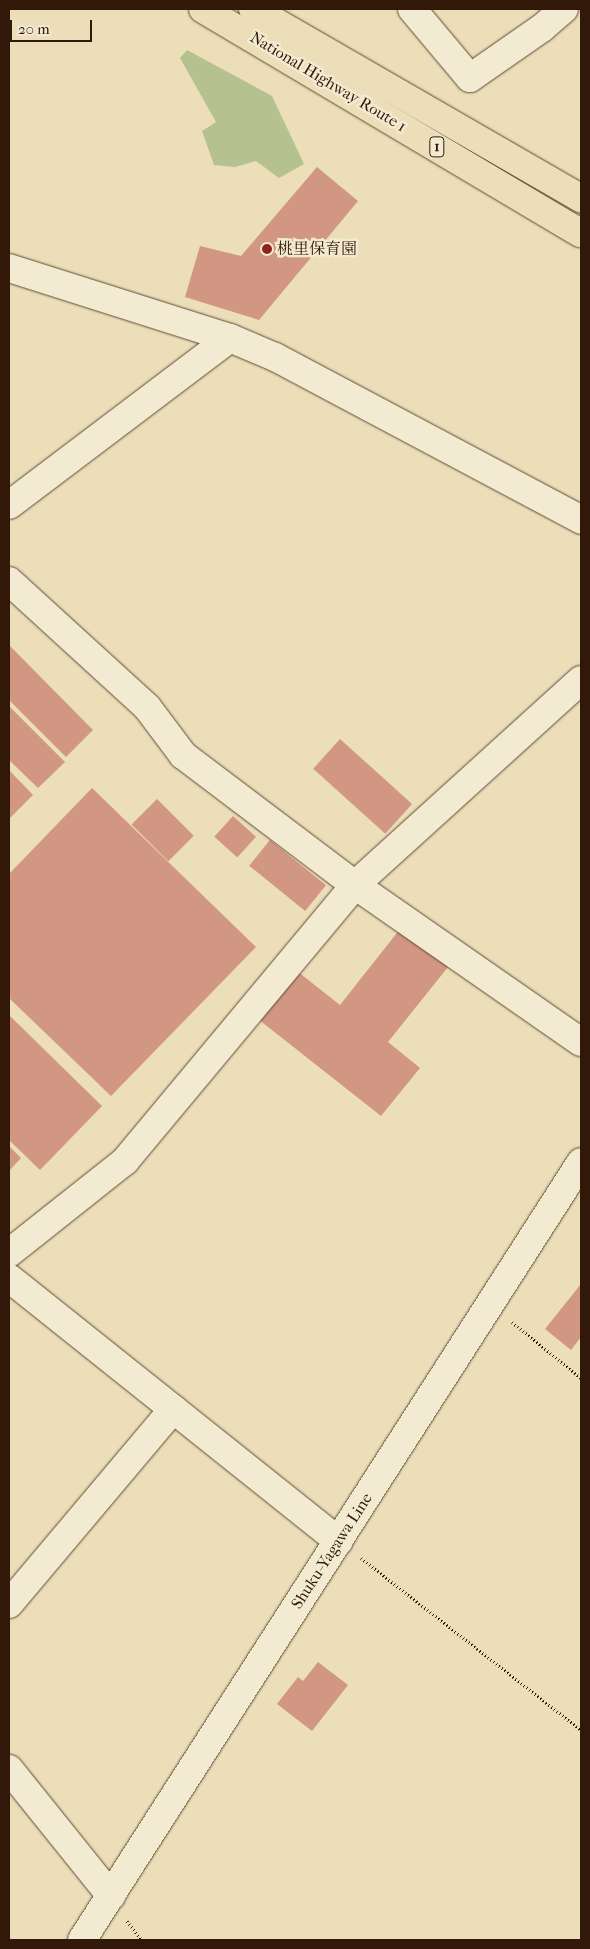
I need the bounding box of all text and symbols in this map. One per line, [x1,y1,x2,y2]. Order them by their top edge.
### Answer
scale bar [12,10,95,42]
text: 20 m [18,20,50,38]
street label: National Highway Route 1 [247,28,409,136]
road number: 1 [428,134,446,160]
place label: 桃里保育園 [277,239,357,259]
marker: 桃里保育園 [261,243,273,255]
street label: Shuku-Yagawa Line [287,1489,377,1613]

